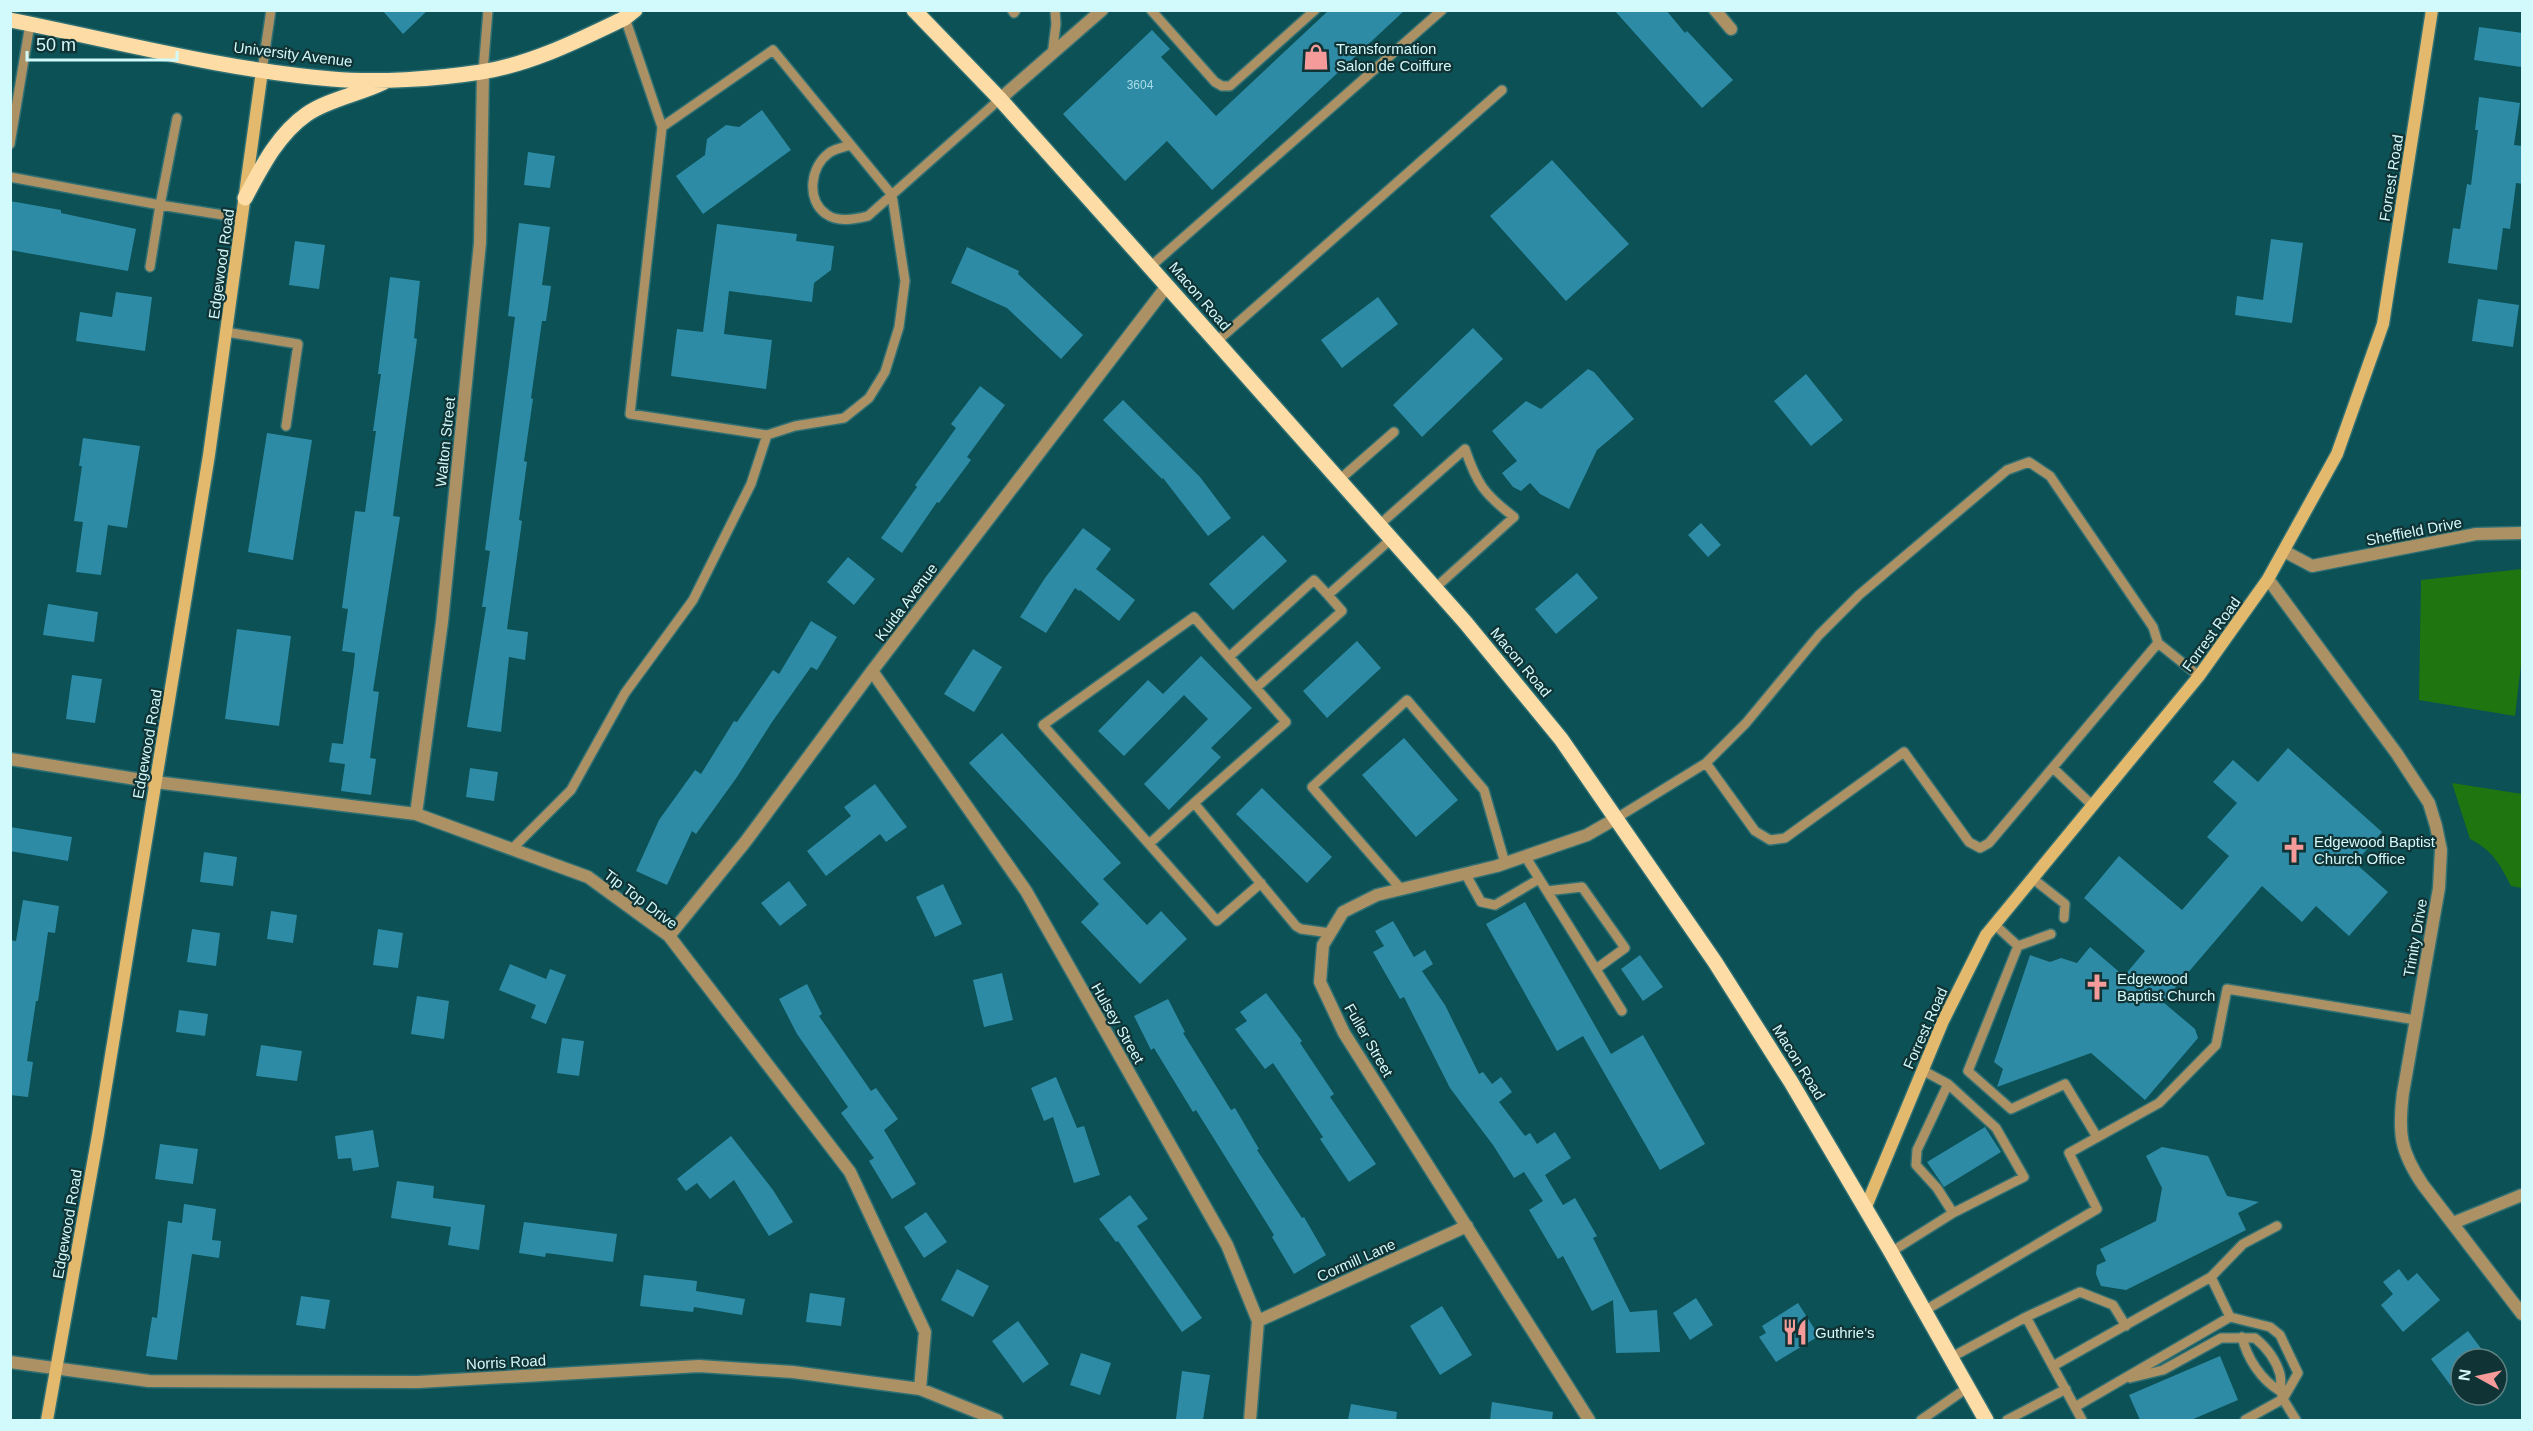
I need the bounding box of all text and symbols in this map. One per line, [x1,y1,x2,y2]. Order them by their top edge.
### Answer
scale bar [27,24,177,62]
text: 50 m [36,35,76,55]
street label: University Avenue [233,38,353,70]
place label: Transformation Salon de Coiffure [1336,40,1452,74]
shop icon: Transformation Salon de Coiffure [1301,42,1331,72]
house number: 3604 [1127,78,1154,92]
street label: Forrest Road [2376,133,2406,223]
street label: Edgewood Road [205,208,237,320]
street label: Macon Road [1166,258,1234,334]
street label: Walton Street [432,395,458,488]
street label: Sheffield Drive [2365,513,2463,549]
street label: Kuida Avenue [871,560,941,644]
street label: Forrest Road [2178,594,2244,674]
street label: Macon Road [1487,624,1555,700]
street label: Edgewood Road [129,688,165,800]
place label: Edgewood Baptist Church Office [2314,833,2436,867]
church icon: Edgewood Baptist Church Office [2279,835,2309,865]
street label: Tip Top Drive [601,866,681,932]
street label: Trinity Drive [2400,897,2430,979]
place label: Edgewood Baptist Church [2117,970,2215,1004]
church icon: Edgewood Baptist Church [2082,972,2112,1002]
street label: Hulsey Street [1088,980,1148,1067]
street label: Forrest Road [1899,985,1951,1071]
street label: Fuller Street [1341,1000,1397,1080]
street label: Macon Road [1769,1021,1829,1103]
street label: Edgewood Road [49,1168,85,1280]
street label: Cormill Lane [1314,1235,1398,1285]
restaurant icon: Guthrie's [1780,1317,1810,1347]
place label: Guthrie's [1815,1324,1875,1341]
north arrow [2449,1347,2509,1407]
street label: Norris Road [466,1351,546,1373]
text: N [2455,1368,2474,1382]

